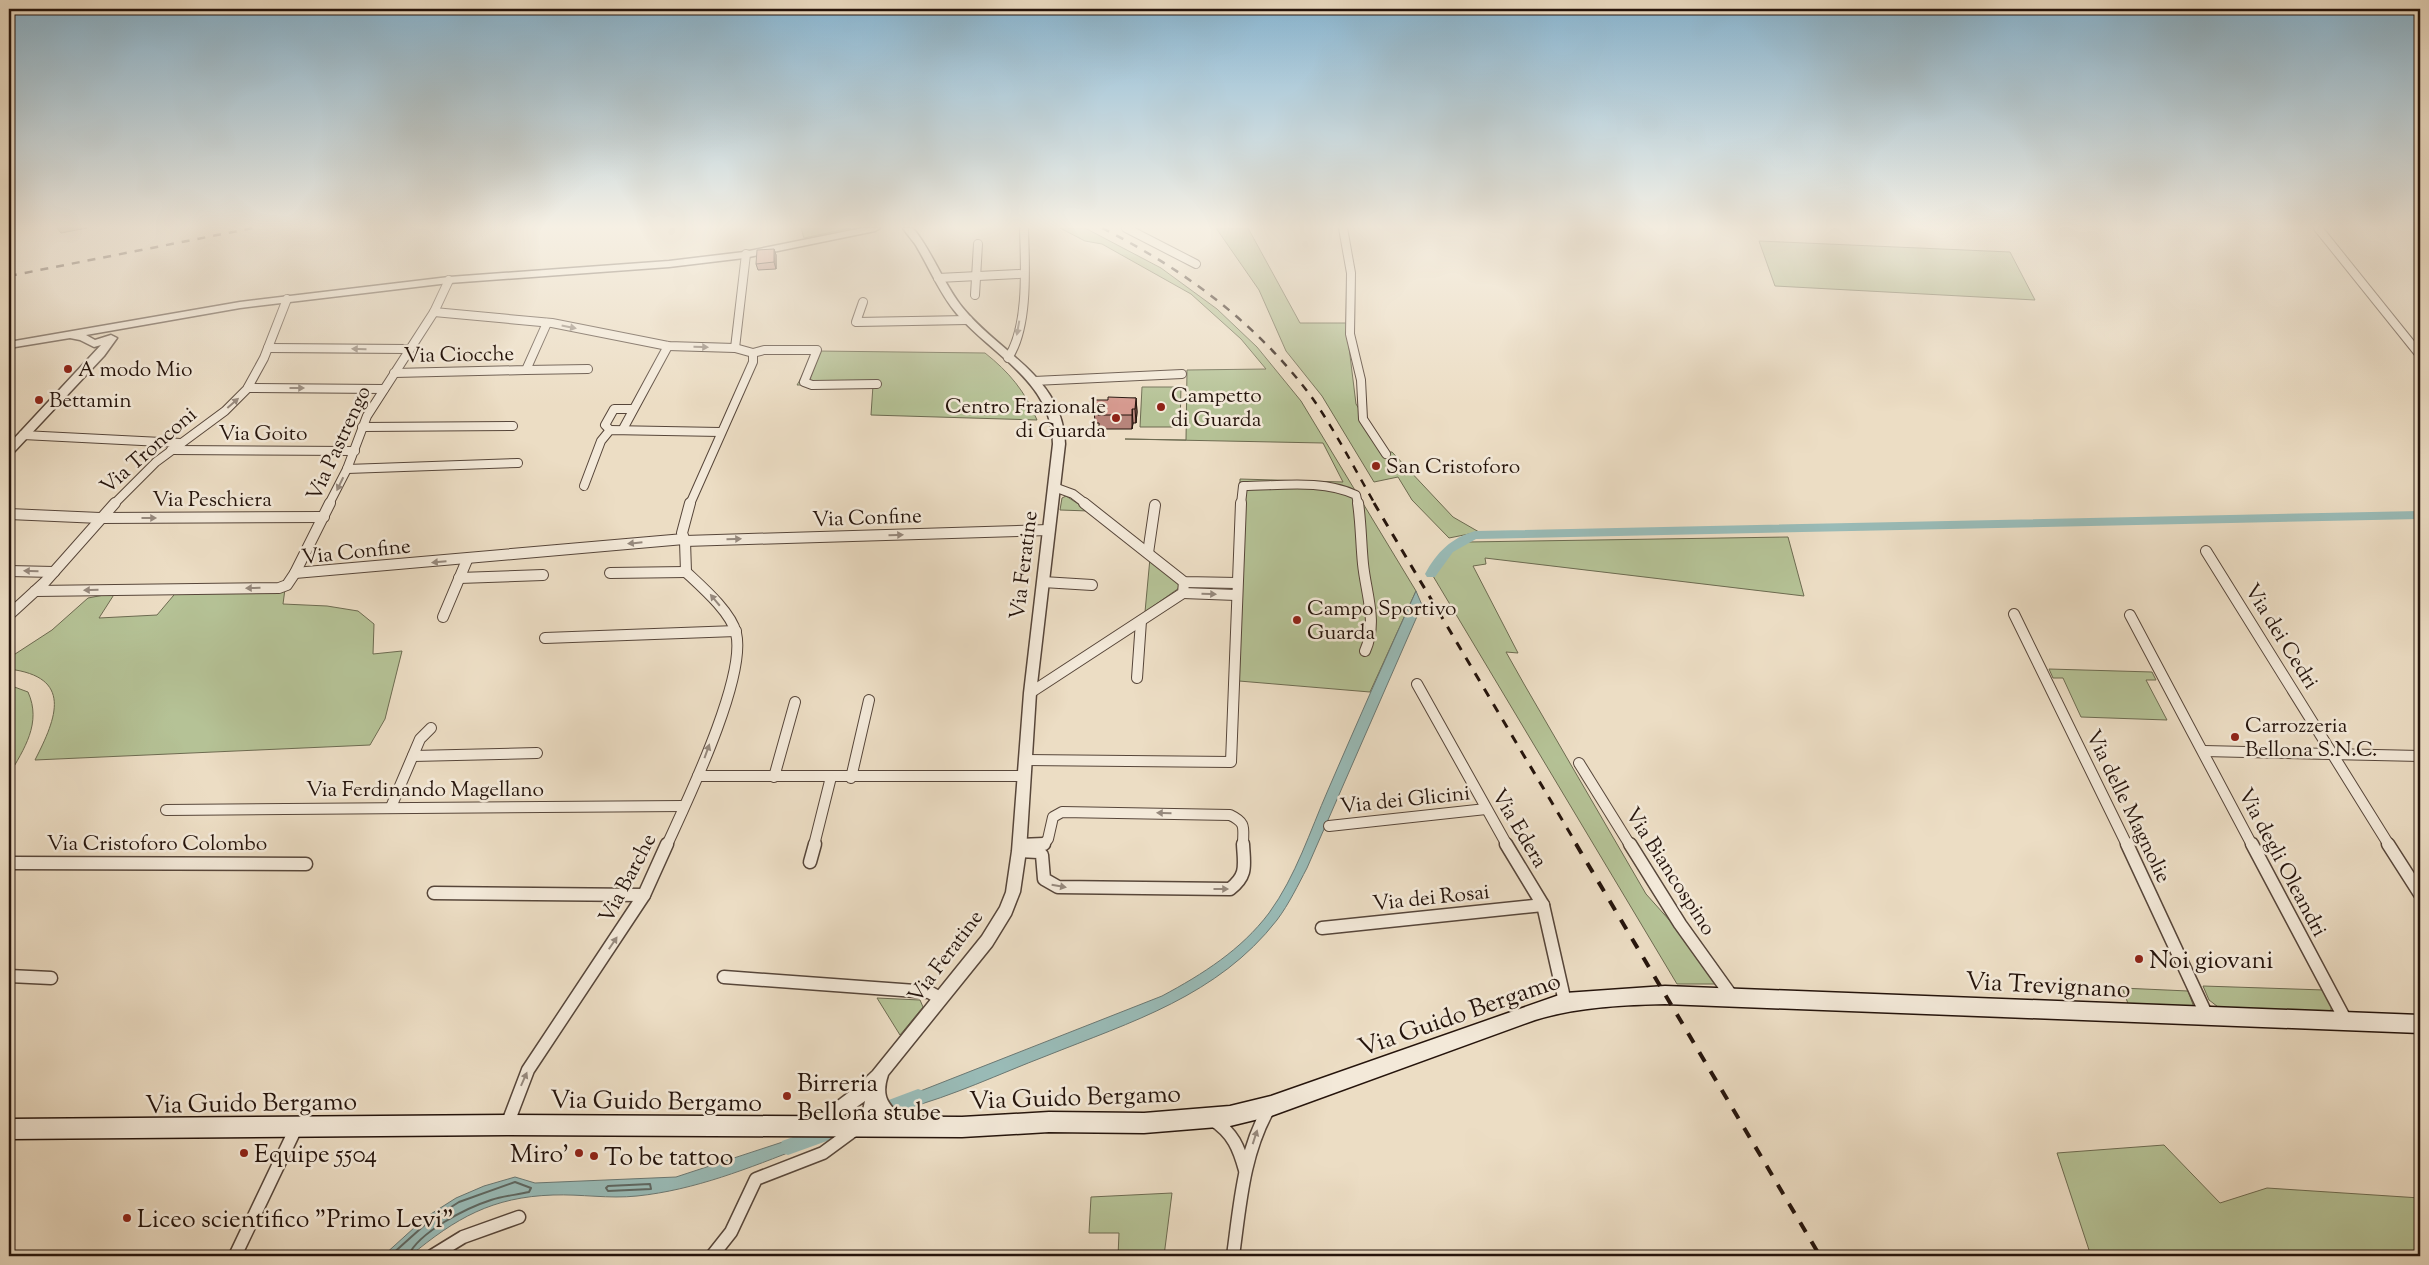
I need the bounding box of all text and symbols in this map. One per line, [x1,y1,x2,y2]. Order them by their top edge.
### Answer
one-way arrow [1014,321,1022,336]
one-way arrow [561,323,577,331]
street label: Via Ciocche [403,340,515,372]
one-way arrow [694,343,710,351]
one-way arrow [351,345,367,353]
place label: A modo Mio [78,356,192,386]
marker: A modo Mio [62,363,74,375]
street label: Via Pastrengo [300,381,380,506]
place label: Campetto di Guarda [1171,382,1262,436]
one-way arrow [289,384,305,392]
place label: Bettamin [49,387,132,417]
place label: Centro Frazionale di Guarda [945,393,1106,447]
marker: Bettamin [33,394,45,406]
one-way arrow [227,397,240,408]
street label: Via Tronconi [94,401,204,502]
marker: Campetto di Guarda [1155,401,1167,413]
marker: Centro Frazionale di Guarda [1110,412,1122,424]
street label: Via Goito [218,420,308,450]
place label: San Cristoforo [1386,453,1520,483]
marker: San Cristoforo [1370,460,1382,472]
one-way arrow [336,477,344,491]
street label: Via Peschiera [152,486,272,516]
street label: Via Confine [812,502,922,536]
street label: Via Feratine [1003,509,1047,621]
one-way arrow [141,514,157,522]
one-way arrow [889,531,905,539]
street label: Via Confine [300,532,412,574]
one-way arrow [726,535,742,543]
one-way arrow [627,539,643,547]
one-way arrow [430,558,446,566]
one-way arrow [23,567,39,575]
street label: Via dei Cedri [2236,579,2325,696]
one-way arrow [245,584,261,592]
one-way arrow [82,586,98,594]
one-way arrow [1202,590,1218,598]
one-way arrow [709,594,720,607]
place label: Campo Sportivo Guarda [1307,595,1457,649]
marker: Campo Sportivo Guarda [1291,614,1303,626]
place label: Carrozzeria Bellona S.N.C. [2245,712,2377,766]
street label: Via delle Magnolie [2077,725,2177,888]
marker: Carrozzeria Bellona S.N.C. [2229,731,2241,743]
one-way arrow [704,743,711,758]
street label: Via Ferdinando Magellano [306,776,544,806]
street label: Via dei Glicini [1339,779,1472,823]
street label: Via degli Oleandri [2229,783,2333,943]
street label: Via Edera [1483,784,1554,875]
street label: Via Biancospino [1617,802,1722,942]
one-way arrow [1156,809,1172,817]
street label: Via Barche [593,829,665,929]
street label: Via Cristoforo Colombo [47,830,267,860]
street label: Via dei Rosai [1371,878,1491,920]
one-way arrow [1051,883,1067,891]
one-way arrow [1213,885,1229,893]
street label: Via Feratine [902,904,992,1010]
one-way arrow [608,937,618,950]
place label: Noi giovani [2149,944,2273,980]
marker: Noi giovani [2133,953,2145,965]
street label: Via Guido Bergamo [1354,964,1566,1067]
street label: Via Trevignano [1964,965,2131,1009]
place label: Birreria Bellona stube [797,1067,941,1132]
one-way arrow [521,1072,529,1086]
street label: Via Guido Bergamo [969,1077,1182,1121]
street label: Via Guido Bergamo [550,1083,762,1123]
street label: Via Guido Bergamo [145,1085,357,1125]
marker: Birreria Bellona stube [781,1090,793,1102]
one-way arrow [1251,1129,1259,1144]
place label: Equipe 5504 [254,1138,377,1174]
place label: Miro' [510,1138,569,1174]
place label: To be tattoo [604,1141,733,1177]
marker: Equipe 5504 [238,1147,250,1159]
marker: Miro' [573,1147,585,1159]
marker: To be tattoo [588,1150,600,1162]
place label: Liceo scientifico "Primo Levi" [137,1203,454,1239]
marker: Liceo scientifico "Primo Levi" [121,1212,133,1224]

